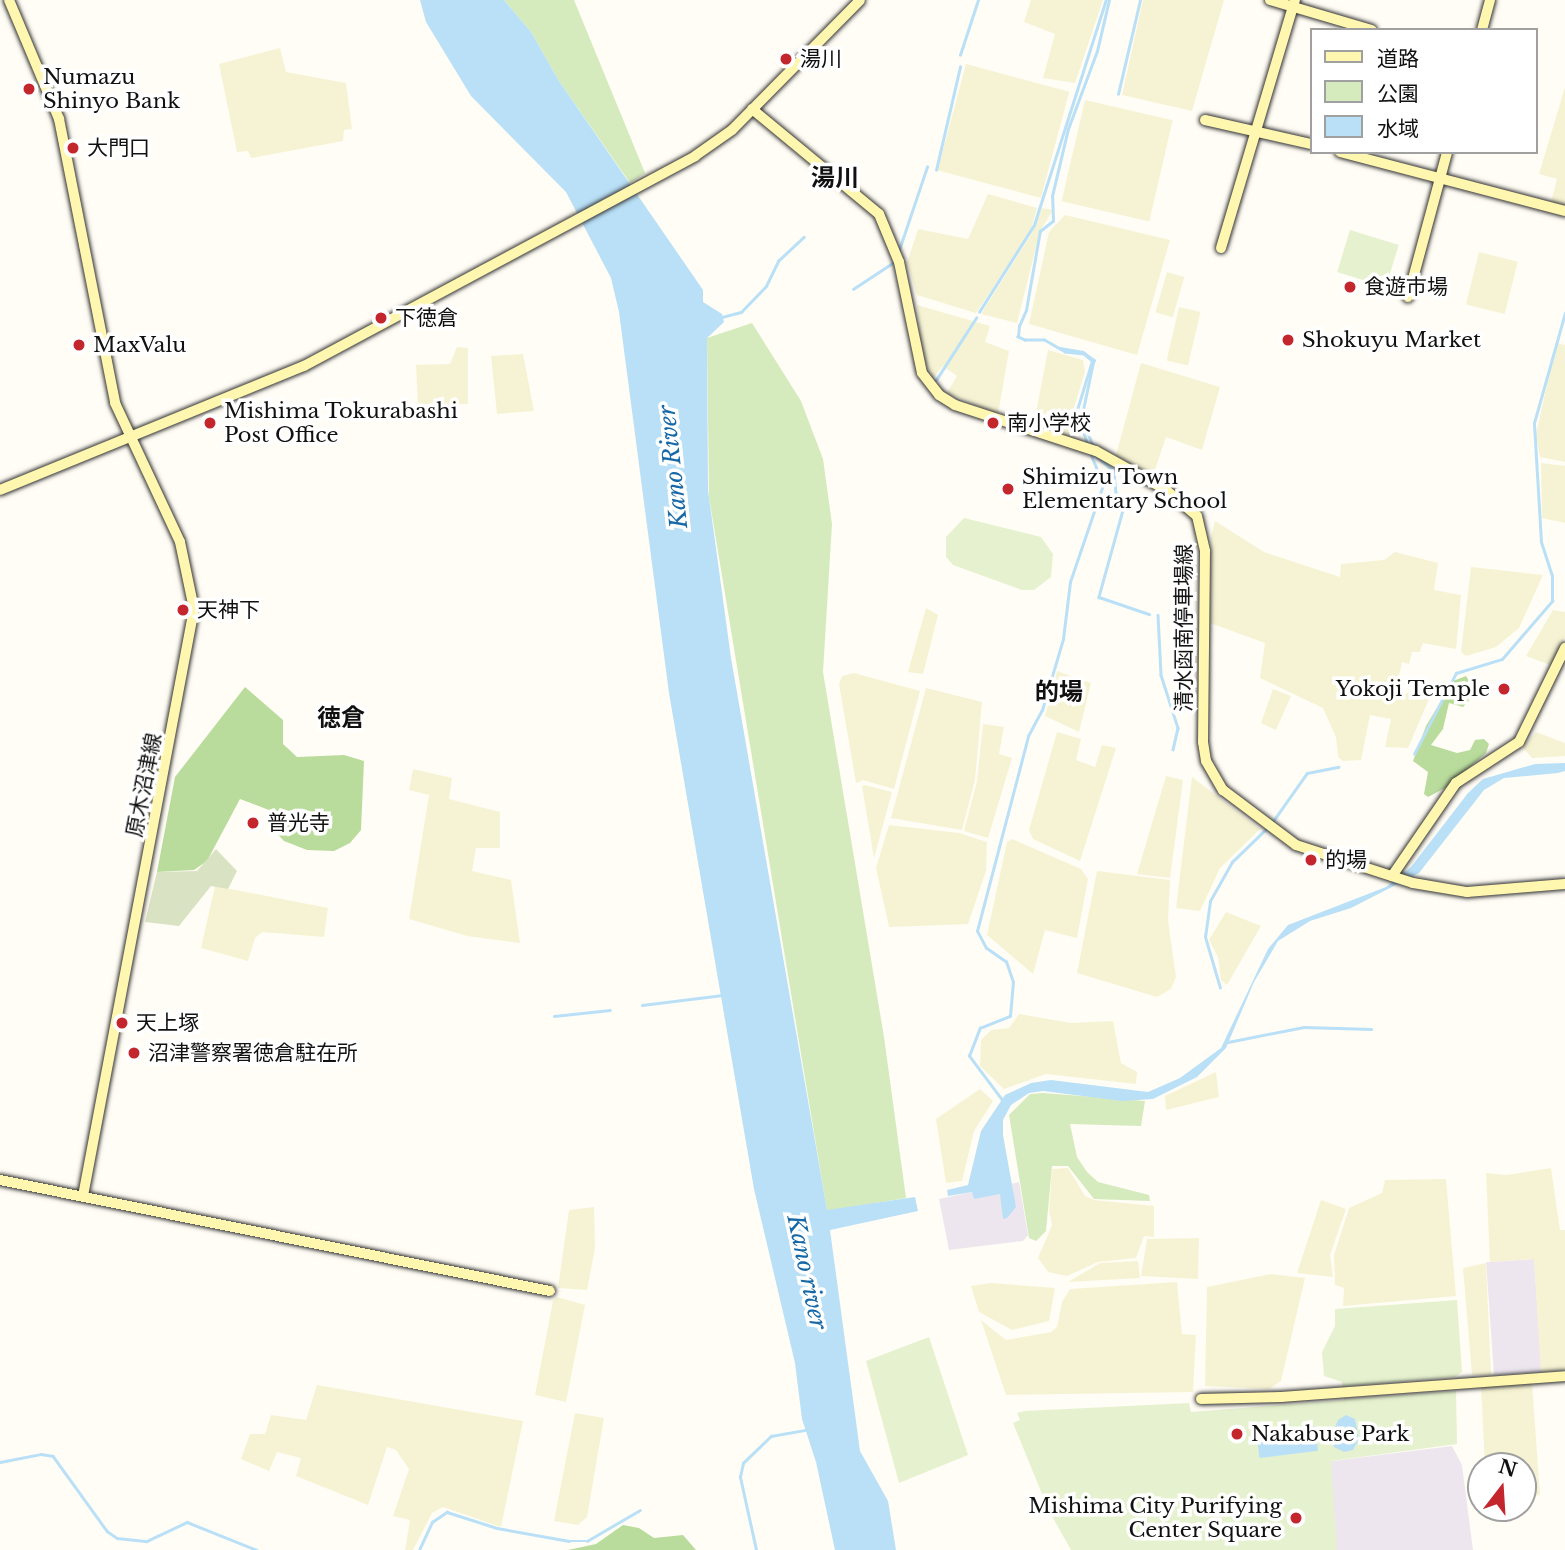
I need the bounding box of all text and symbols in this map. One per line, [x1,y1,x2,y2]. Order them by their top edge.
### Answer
legend [1310,28,1537,154]
place label: 湯川 [800,46,842,72]
text: 道路 [1377,46,1419,72]
marker: 湯川 [778,51,794,67]
place label: Numazu Shinyo Bank [43,64,180,114]
marker: Numazu Shinyo Bank [21,81,37,97]
text: 公園 [1377,81,1419,107]
text: 水域 [1377,116,1419,142]
place label: 大門口 [87,135,150,161]
marker: 大門口 [65,140,81,156]
district label: 湯川 [811,164,859,192]
place label: 食遊市場 [1364,274,1448,300]
marker: 食遊市場 [1342,279,1358,295]
place label: 下徳倉 [395,305,458,331]
marker: 下徳倉 [373,310,389,326]
place label: Shokuyu Market [1302,327,1481,353]
place label: MaxValu [93,332,186,358]
marker: Shokuyu Market [1280,332,1296,348]
marker: MaxValu [71,337,87,353]
place label: Mishima Tokurabashi Post Office [224,398,459,448]
water label: Kano River [653,404,693,530]
place label: 南小学校 [1007,410,1091,436]
marker: Mishima Tokurabashi Post Office [202,415,218,431]
marker: 南小学校 [985,415,1001,431]
place label: Shimizu Town Elementary School [1022,464,1228,514]
marker: Shimizu Town Elementary School [1000,481,1016,497]
street label: 清水函南停車場線 [1171,544,1197,712]
place label: 天神下 [197,597,260,623]
marker: 天神下 [175,602,191,618]
place label: Yokoji Temple [1335,676,1490,702]
district label: 的場 [1035,678,1083,706]
marker: Yokoji Temple [1496,681,1512,697]
district label: 徳倉 [317,704,365,732]
street label: 原木沼津線 [122,731,166,839]
place label: 普光寺 [267,810,330,836]
marker: 普光寺 [245,815,261,831]
place label: 的場 [1325,847,1367,873]
marker: 的場 [1303,852,1319,868]
place label: 天上塚 [136,1010,199,1036]
marker: 天上塚 [114,1015,130,1031]
place label: 沼津警察署徳倉駐在所 [148,1040,358,1066]
marker: 沼津警察署徳倉駐在所 [126,1045,142,1061]
water label: Kano river [781,1212,833,1332]
place label: Nakabuse Park [1251,1421,1410,1447]
marker: Nakabuse Park [1229,1426,1245,1442]
north arrow [1467,1452,1537,1522]
text: N [1496,1455,1520,1482]
place label: Mishima City Purifying Center Square [1027,1493,1282,1543]
marker: Mishima City Purifying Center Square [1288,1510,1304,1526]

